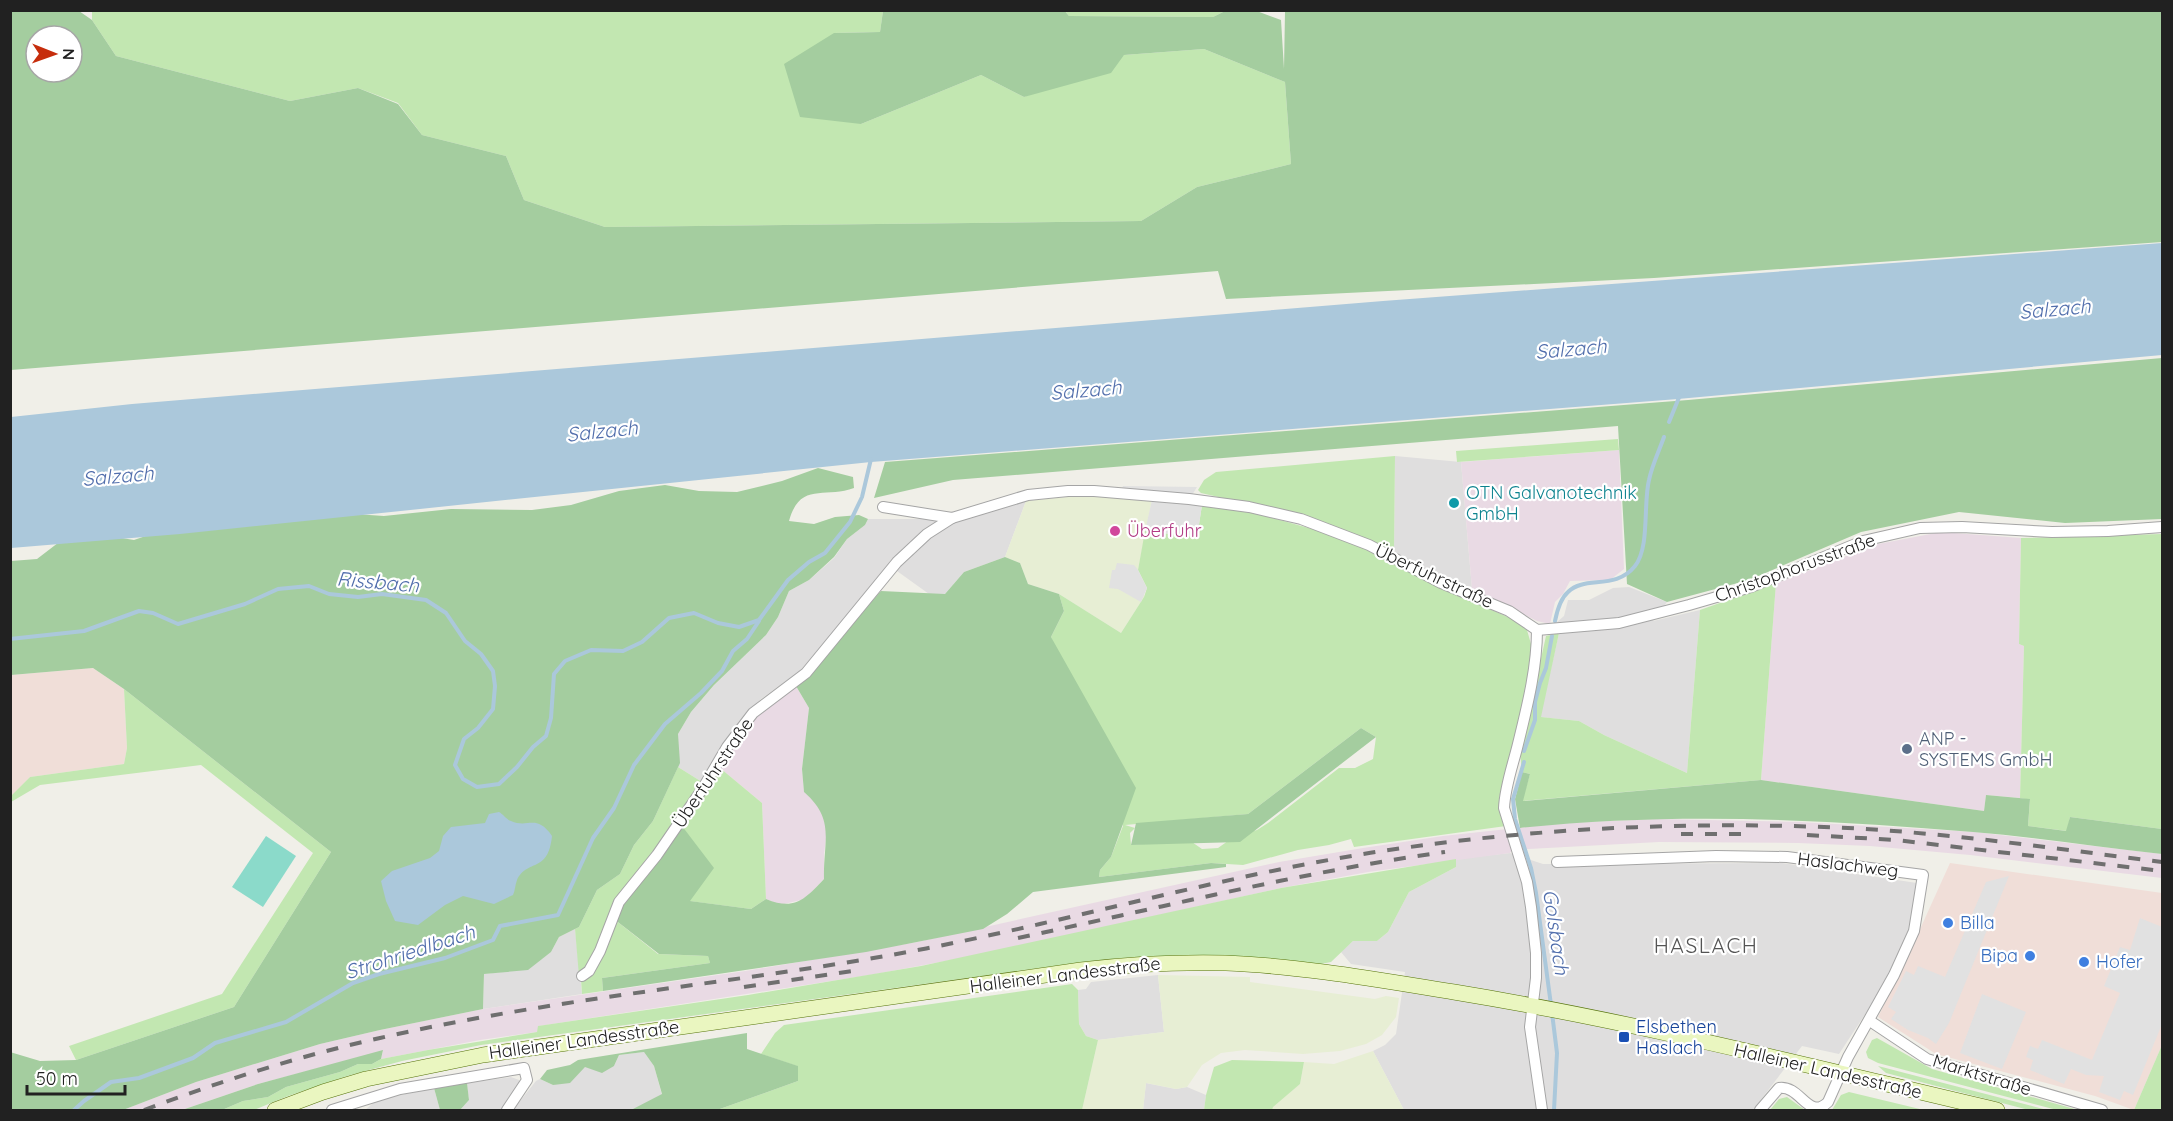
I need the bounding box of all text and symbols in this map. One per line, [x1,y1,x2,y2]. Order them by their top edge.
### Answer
north arrow [24,24,84,84]
text: N [59,48,79,60]
water label: Salzach [2018,293,2092,324]
water label: Salzach [1534,333,1608,364]
water label: Salzach [1049,374,1123,405]
water label: Salzach [565,414,639,447]
water label: Salzach [81,460,155,491]
place label: OTN Galvanotechnik GmbH [1466,481,1637,525]
marker: OTN Galvanotechnik GmbH [1447,496,1461,510]
place label: Überfuhr [1127,519,1202,542]
marker: Überfuhr [1108,524,1122,538]
street label: Christophorusstraße [1712,528,1878,607]
street label: Überfuhrstraße [1371,538,1497,613]
water label: Rissbach [336,565,421,598]
street label: Überfuhrstraße [667,713,758,832]
place label: ANP - SYSTEMS GmbH [1919,727,2052,771]
marker: ANP - SYSTEMS GmbH [1900,742,1914,756]
street label: Haslachweg [1796,847,1900,882]
water label: Golsbach [1538,888,1575,977]
place label: Billa [1960,911,1995,934]
marker: Billa [1941,916,1955,930]
water label: Strohriedlbach [342,919,478,984]
district label: HASLACH [1654,932,1758,958]
place label: Bipa [1981,944,2018,967]
marker: Bipa [2023,949,2037,963]
place label: Hofer [2096,950,2143,973]
street label: Halleiner Landesstraße [968,951,1162,998]
marker: Hofer [2077,955,2091,969]
street label: Halleiner Landesstraße [487,1015,681,1064]
place label: Elsbethen Haslach [1636,1015,1717,1059]
marker: Elsbethen Haslach [1617,1030,1631,1044]
street label: Halleiner Landesstraße [1732,1038,1924,1103]
street label: Marktstraße [1930,1049,2034,1100]
scale bar [27,1058,124,1096]
text: 50 m [36,1067,78,1090]

